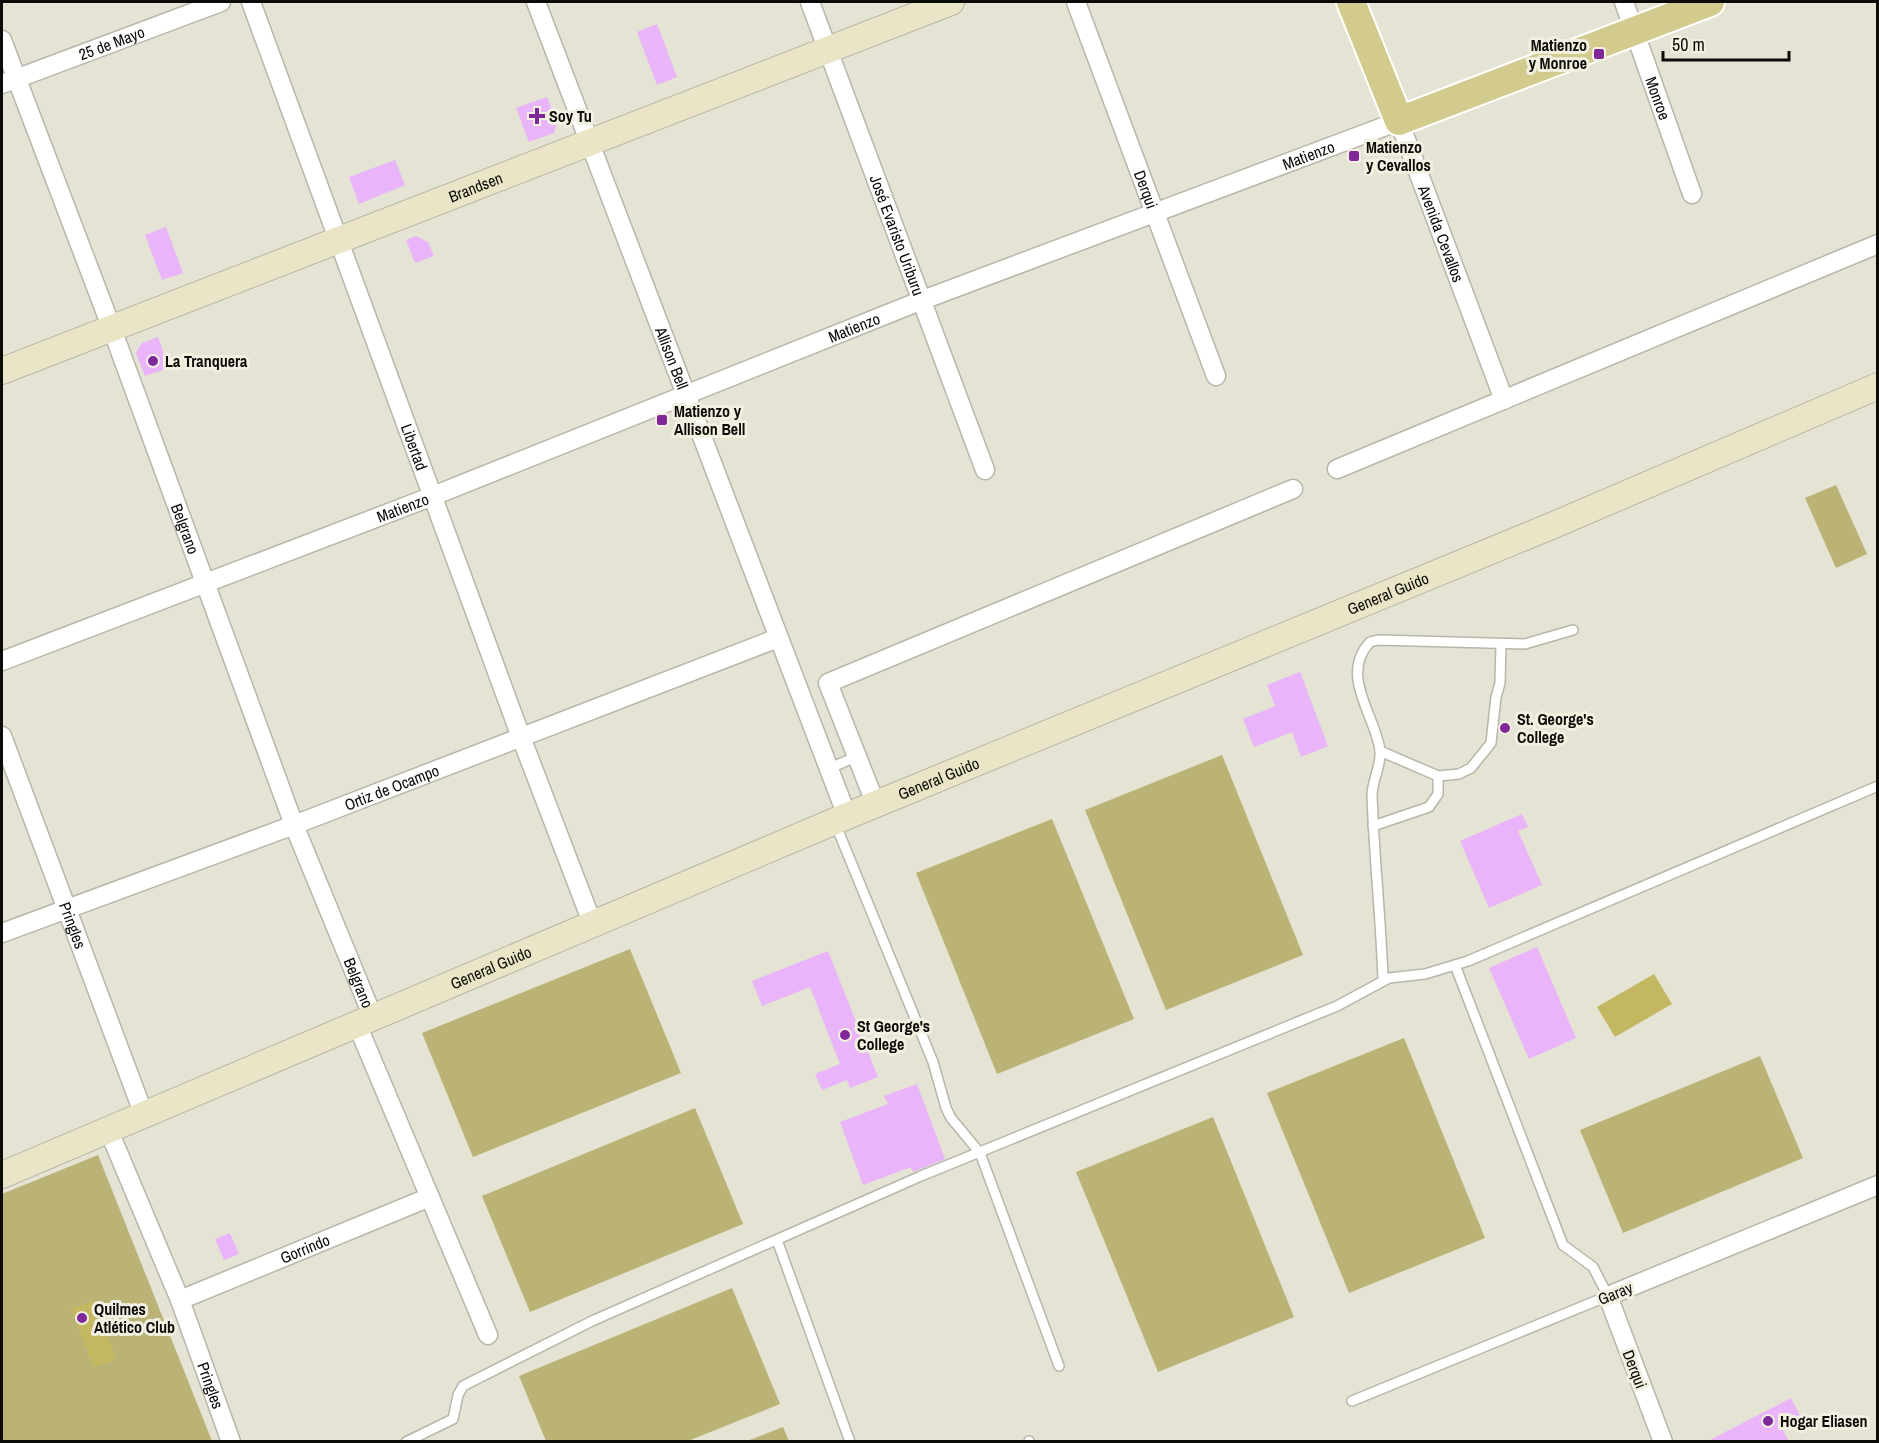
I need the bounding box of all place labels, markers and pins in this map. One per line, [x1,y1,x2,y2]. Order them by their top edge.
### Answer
place label: Matienzo y Monroe [1529,34,1587,74]
marker: Matienzo y Monroe [1592,47,1606,61]
place label: Soy Tu [549,105,592,127]
marker: Soy Tu [530,109,544,123]
place label: Matienzo y Cevallos [1366,136,1431,176]
marker: Matienzo y Cevallos [1347,149,1361,163]
place label: La Tranquera [165,350,248,372]
marker: La Tranquera [146,354,160,368]
place label: Matienzo y Allison Bell [674,400,745,440]
marker: Matienzo y Allison Bell [655,413,669,427]
place label: St. George's College [1517,708,1594,748]
marker: St. George's College [1498,721,1512,735]
place label: St George's College [857,1015,930,1055]
marker: St George's College [838,1028,852,1042]
place label: Quilmes Atlético Club [94,1298,175,1338]
marker: Quilmes Atlético Club [75,1311,89,1325]
place label: Hogar Eliasen [1780,1410,1868,1432]
marker: Hogar Eliasen [1761,1414,1775,1428]

